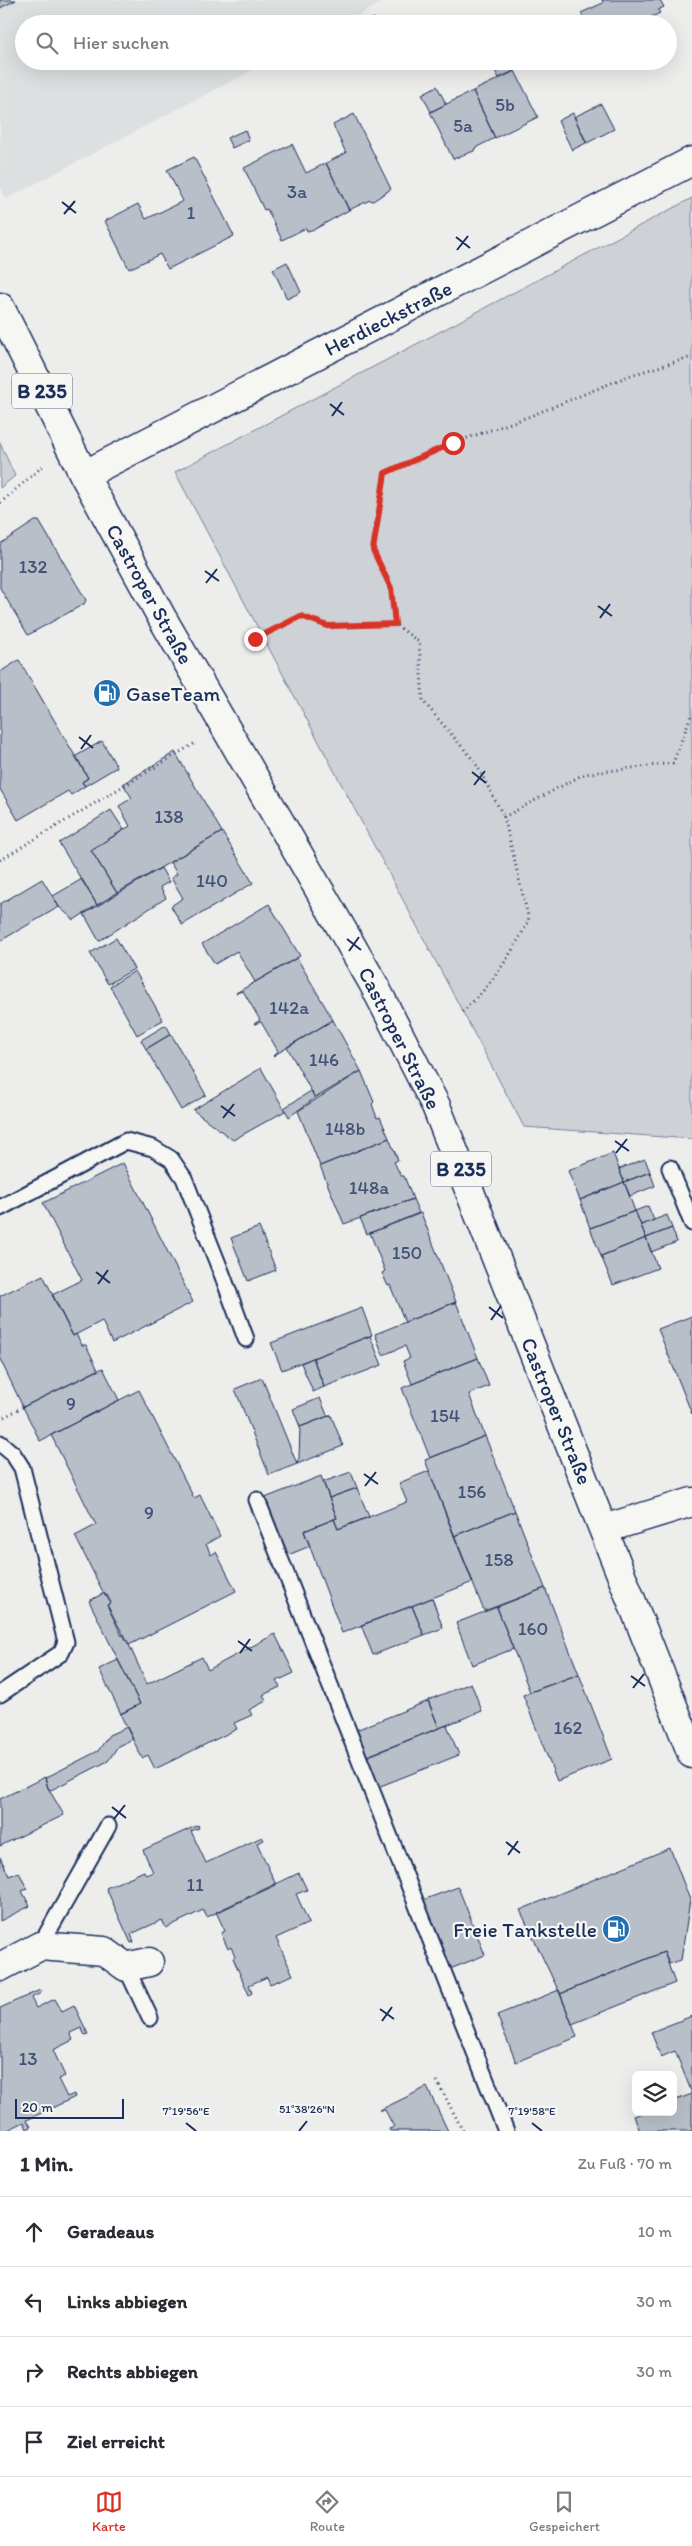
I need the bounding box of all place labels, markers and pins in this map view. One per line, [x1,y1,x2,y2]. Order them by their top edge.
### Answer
fuel station icon: GaseTeam [92,678,122,708]
place label: GaseTeam [126,681,221,706]
fuel station icon: Freie Tankstelle [601,1914,631,1944]
place label: Freie Tankstelle [453,1917,597,1942]

